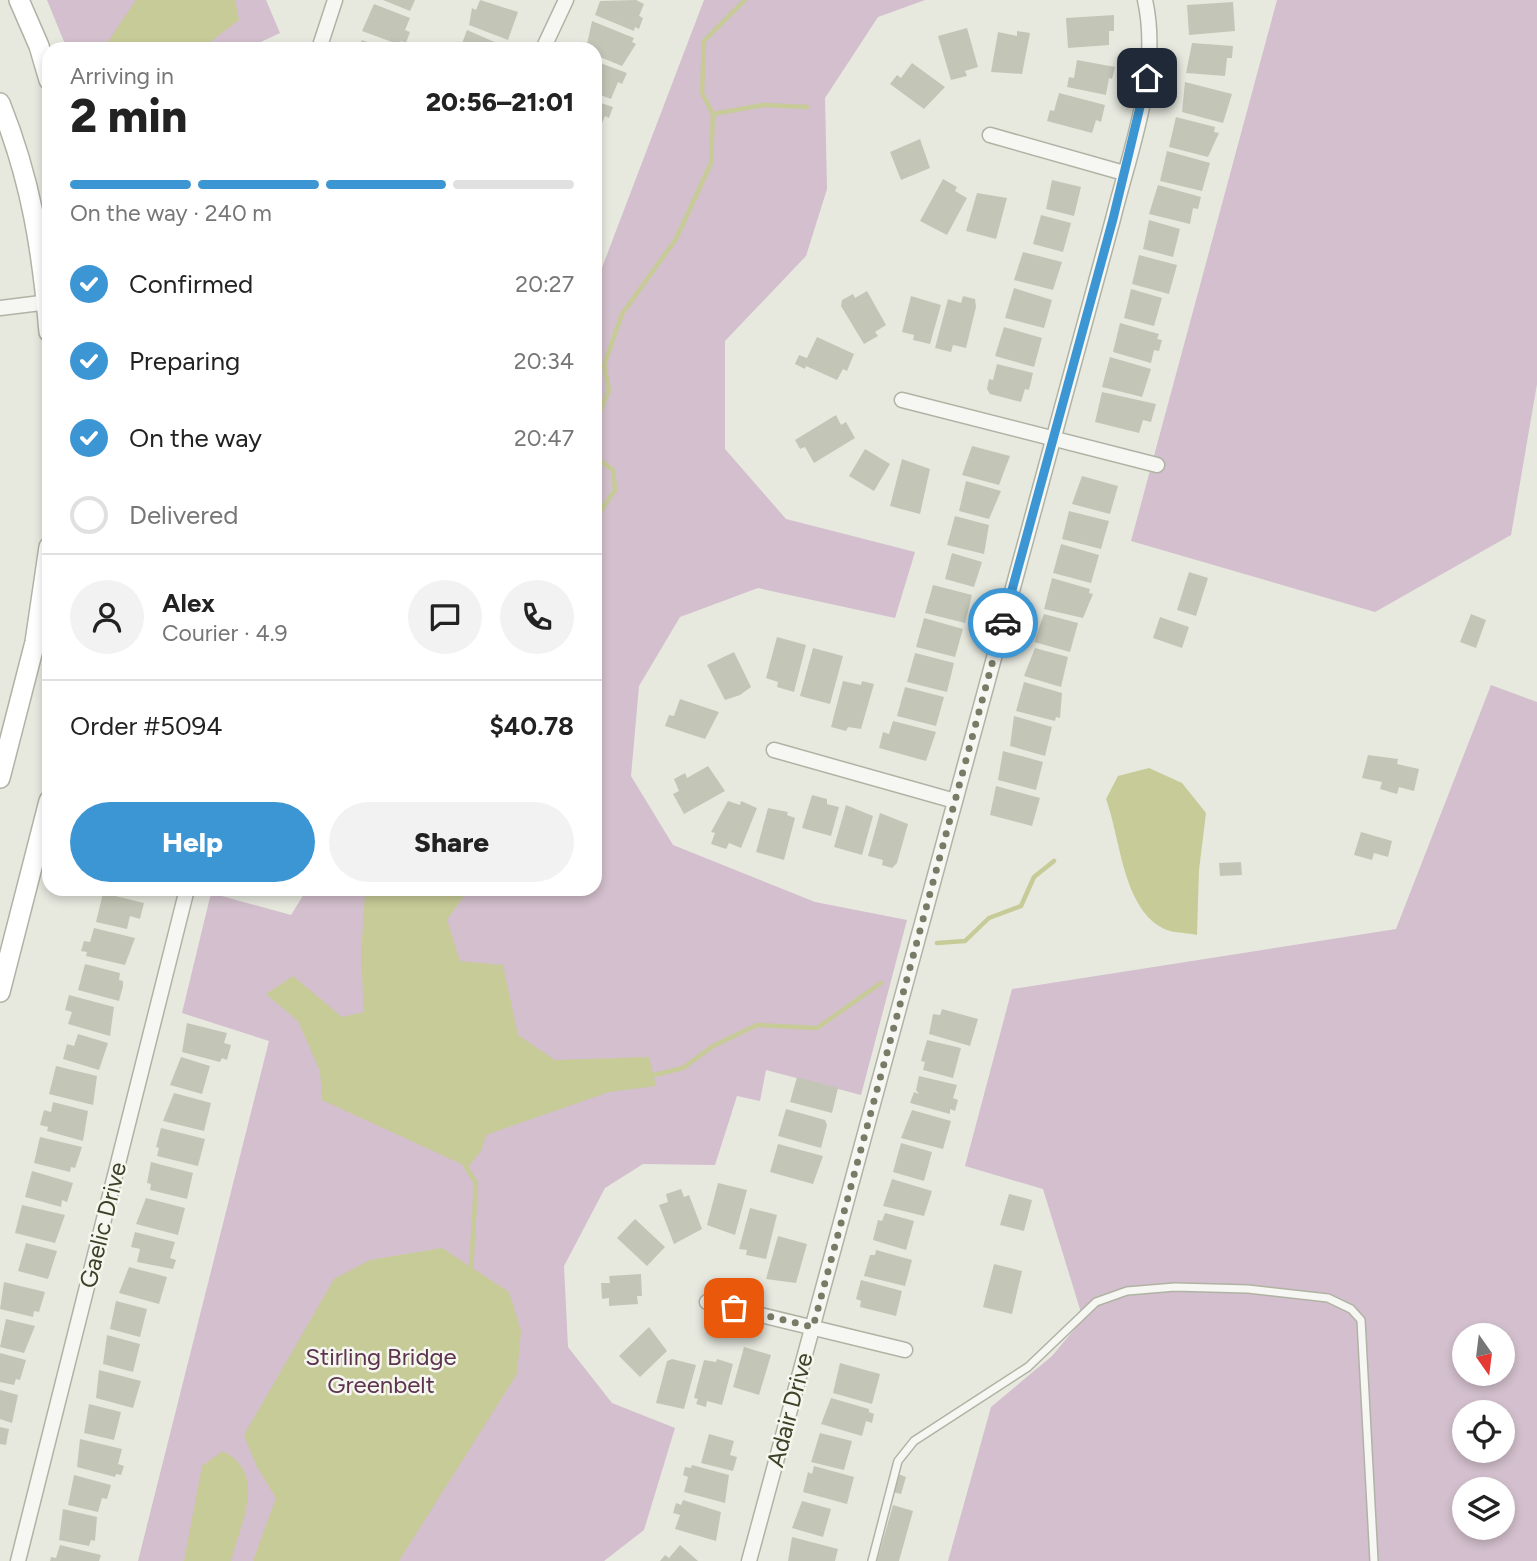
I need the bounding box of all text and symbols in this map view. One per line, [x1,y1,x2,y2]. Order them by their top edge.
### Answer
pin [1117,48,1177,108]
icon: home [1128,59,1166,97]
text: Arriving in [70,62,174,90]
text: 20:56–21:01 [426,86,574,118]
text: 2 min [70,88,187,144]
text: On the way · 240 m [70,199,272,227]
icon: check [70,265,108,303]
text: Confirmed [129,268,253,300]
text: 20:27 [515,270,574,298]
icon: check [70,342,108,380]
text: Preparing [129,345,240,377]
text: 20:34 [514,347,574,375]
icon: check [70,419,108,457]
text: On the way [129,422,262,454]
text: 20:47 [514,424,574,452]
text: Delivered [129,499,238,531]
button: person [70,580,144,654]
button: chat [408,580,482,654]
button: phone [500,580,574,654]
text: Alex [162,587,215,619]
courier [968,588,1038,658]
icon: car [984,604,1022,642]
text: Courier · 4.9 [162,619,288,647]
text: Order #5094 [70,710,222,742]
text: $40.78 [489,710,574,742]
button: Help [70,802,315,882]
button: Share [329,802,574,882]
street label: Gaelic Drive [73,1159,132,1291]
pin [704,1278,764,1338]
icon: bag [715,1289,753,1327]
north arrow [1452,1323,1516,1386]
map controls [1452,1323,1515,1540]
park label: Stirling Bridge Greenbelt [305,1342,457,1399]
street label: Adair Drive [760,1349,819,1470]
button: locate [1452,1400,1515,1463]
button: layers [1452,1477,1515,1540]

